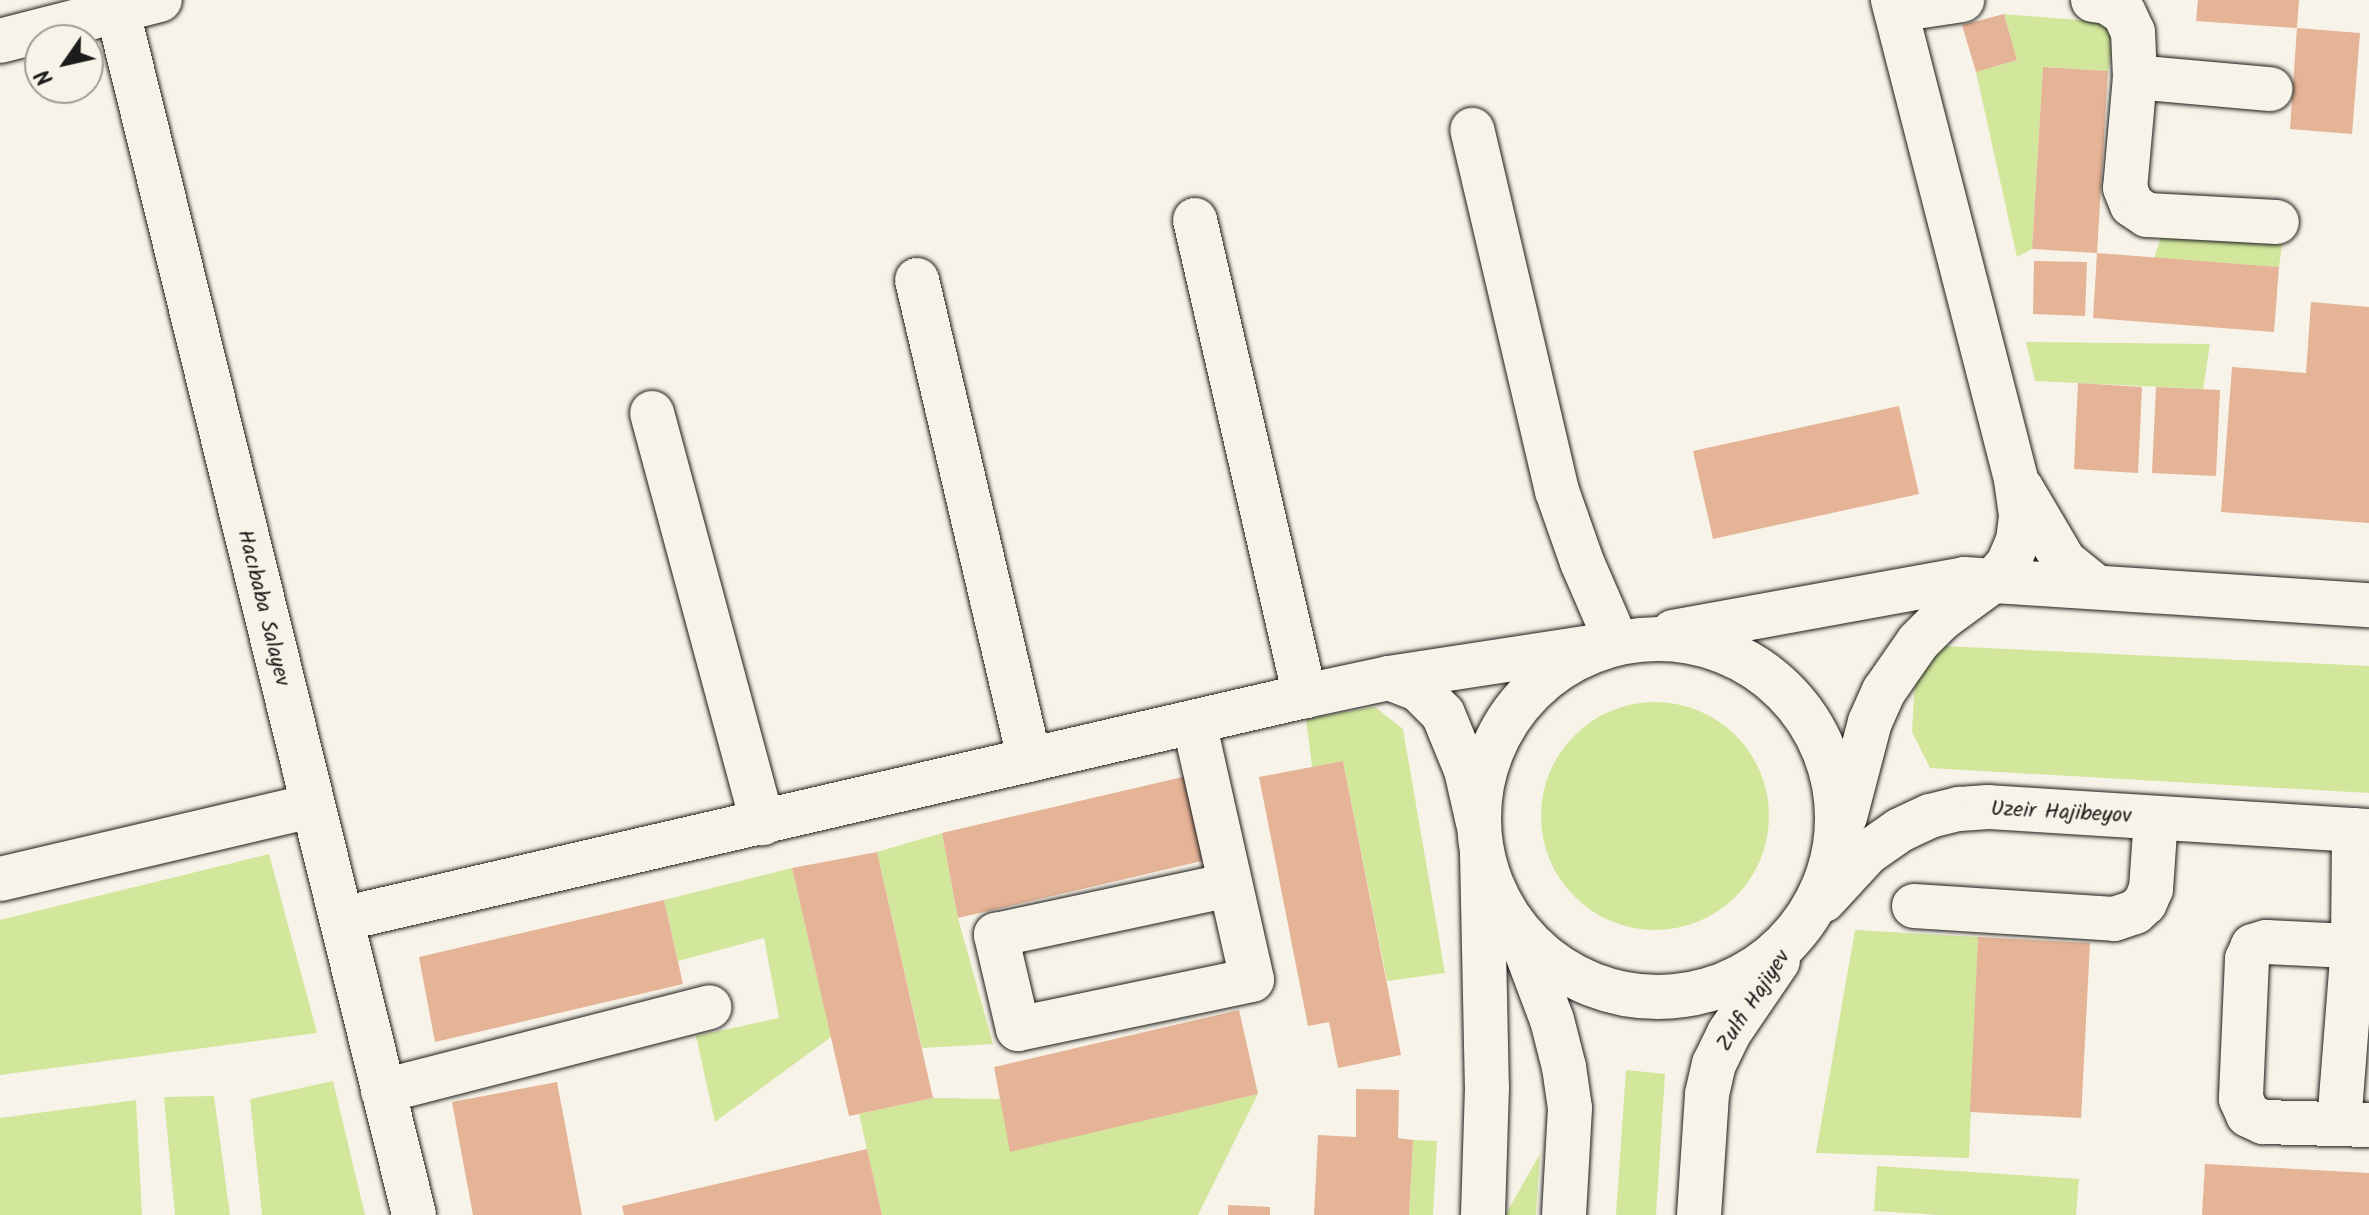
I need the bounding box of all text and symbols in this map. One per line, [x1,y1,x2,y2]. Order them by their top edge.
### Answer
north arrow [24,24,104,104]
text: N [27,61,64,92]
street label: Hacıbaba Salayev [231,527,295,689]
street label: Uzeir Hajibeyov [1990,796,2132,830]
street label: Zulfi Hajiyev [1711,945,1797,1057]

